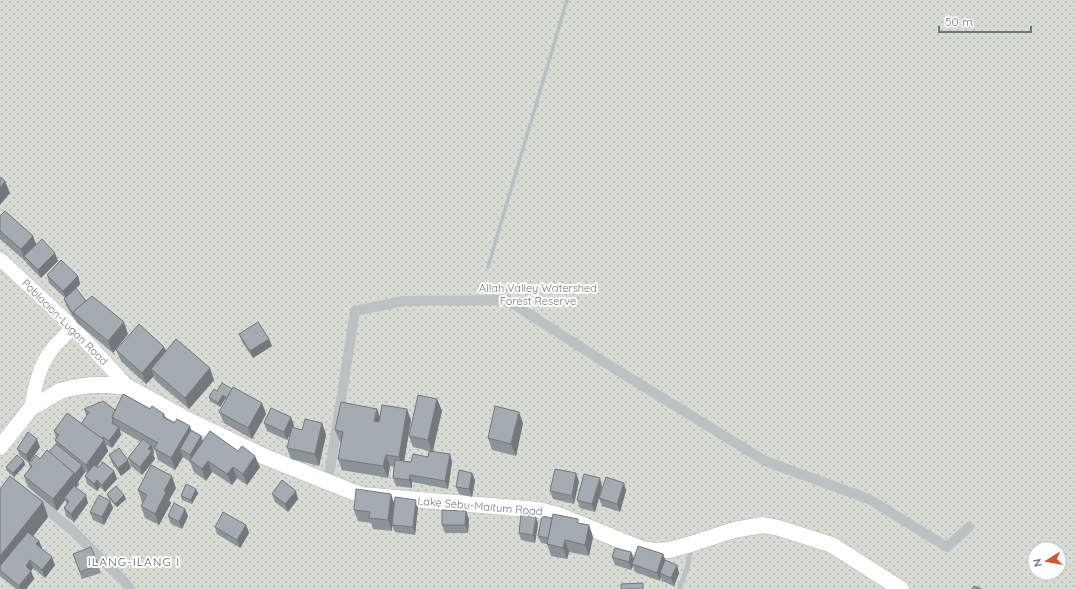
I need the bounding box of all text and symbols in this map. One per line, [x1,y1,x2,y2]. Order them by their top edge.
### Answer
scale bar [939,8,1031,34]
text: 50 m [945,14,973,29]
street label: Poblacion-Lugan Road [19,276,111,368]
park label: Allah Valley Watershed Forest Reserve [479,281,597,308]
street label: Lake Sebu-Maitum Road [417,494,543,518]
north arrow [1027,541,1067,581]
district label: ILANG-ILANG I [88,554,180,569]
text: N [1030,558,1045,568]

